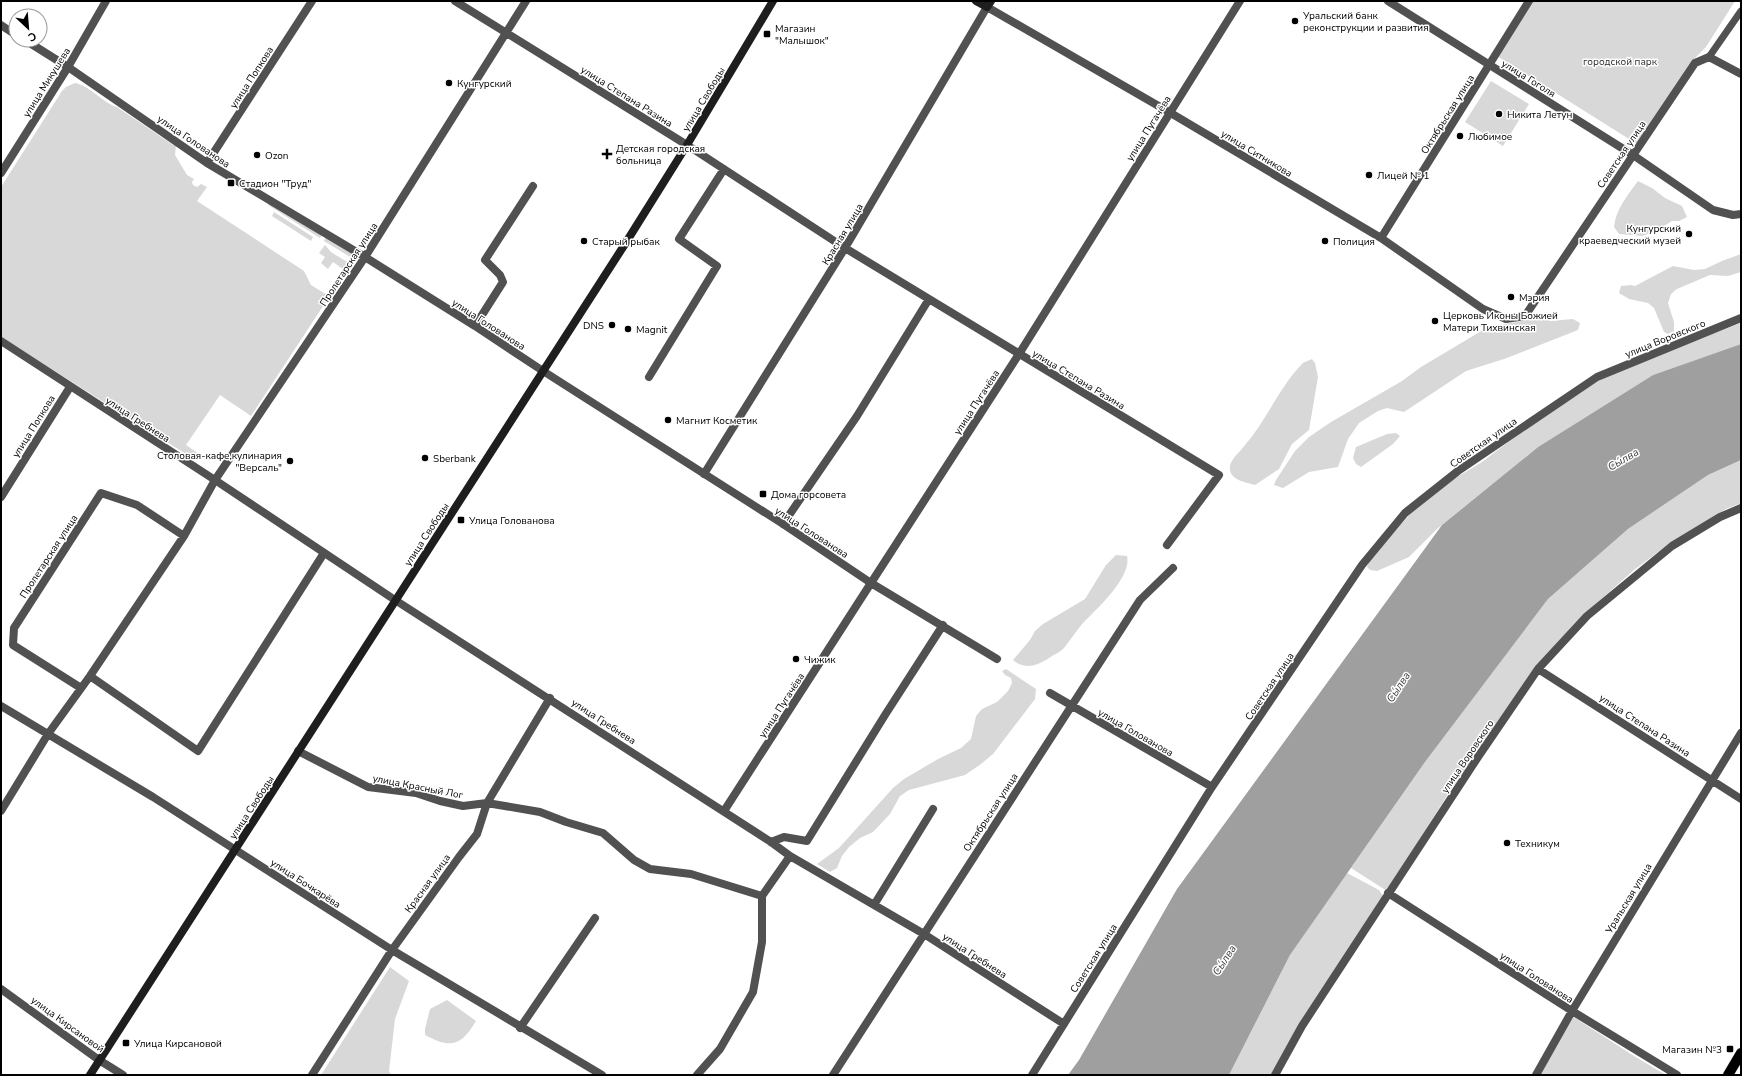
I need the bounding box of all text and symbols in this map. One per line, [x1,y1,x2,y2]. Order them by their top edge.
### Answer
north arrow [8,8,48,48]
place label: Уральский банк реконструкции и развития [1302,9,1429,35]
marker: Уральский банк реконструкции и развития [1290,16,1300,26]
place label: Магазин "Малышок" [775,22,829,48]
text: С [25,28,39,45]
marker: Магазин "Малышок" [762,29,772,39]
street label: улица Попкова [227,44,277,111]
street label: улица Микушева [20,45,74,120]
park label: городской парк [1583,55,1658,69]
street label: улица Гоголя [1499,57,1558,101]
street label: улица Степана Разина [578,63,675,131]
street label: улица Свободы [679,65,729,134]
street label: Октябрьская улица [1418,72,1478,157]
place label: Кунгурский [457,77,512,91]
marker: Кунгурский [444,78,454,88]
street label: улица Пугачёва [1123,93,1175,164]
place label: Никита Летун [1507,108,1572,122]
marker: Никита Летун [1494,109,1504,119]
street label: улица Голованова [154,112,233,171]
street label: Советская улица [1594,118,1650,191]
street label: улица Ситникова [1218,127,1295,181]
place label: Любимое [1468,130,1512,144]
marker: Любимое [1455,131,1465,141]
place label: Детская городская больница [616,142,705,168]
marker: Детская городская больница [601,148,613,160]
place label: Ozon [265,149,288,163]
marker: Ozon [252,150,262,160]
place label: Лицей № 1 [1377,169,1429,183]
marker: Лицей № 1 [1364,170,1374,180]
place label: Стадион "Труд" [239,177,311,191]
marker: Стадион "Труд" [226,178,236,188]
street label: Красная улица [819,201,867,268]
street label: Пролетарская улица [316,220,381,309]
place label: Кунгурский краеведческий музей [1579,222,1681,248]
marker: Кунгурский краеведческий музей [1684,229,1694,239]
place label: Старый рыбак [592,235,660,249]
place label: Полиция [1333,235,1375,249]
marker: Старый рыбак [579,236,589,246]
marker: Полиция [1320,236,1330,246]
place label: Мэрия [1519,291,1550,305]
marker: Мэрия [1506,292,1516,302]
street label: улица Голованова [449,296,528,354]
place label: Церковь Иконы Божией Матери Тихвинская [1443,309,1558,335]
marker: Церковь Иконы Божией Матери Тихвинская [1430,316,1440,326]
street label: улица Воровского [1623,316,1708,361]
place label: DNS [583,319,604,333]
marker: DNS [607,320,617,330]
place label: Magnit [636,323,668,337]
marker: Magnit [623,324,633,334]
street label: улица Степана Разина [1030,347,1127,413]
street label: улица Пугачёва [951,367,1003,438]
street label: улица Попкова [9,393,59,460]
street label: улица Гребнева [103,394,172,446]
place label: Магнит Косметик [676,414,758,428]
street label: Советская улица [1447,414,1520,471]
marker: Магнит Косметик [663,415,673,425]
water label: Сы́лва [1605,444,1642,474]
place label: Столовая-кафе,кулинария "Версаль" [157,449,282,475]
place label: Sberbank [433,452,477,466]
marker: Sberbank [420,453,430,463]
marker: Столовая-кафе,кулинария "Версаль" [285,456,295,466]
place label: Дома горсовета [771,488,846,502]
marker: Дома горсовета [758,489,768,499]
street label: улица Свободы [401,500,453,569]
street label: улица Голованова [772,504,851,562]
street label: Пролетарская улица [16,512,81,601]
place label: Улица Голованова [468,514,555,528]
marker: Улица Голованова [456,515,466,525]
street label: Советская улица [1242,650,1298,723]
place label: Чижик [804,653,836,667]
marker: Чижик [791,654,801,664]
water label: Сы́лва [1383,669,1414,705]
street label: улица Пугачёва [756,670,808,741]
street label: улица Степана Разина [1596,691,1693,761]
street label: улица Гребнева [569,696,638,748]
street label: улица Голованова [1095,706,1176,760]
street label: улица Воровского [1438,717,1498,796]
street label: улица Красный Лог [371,771,465,803]
street label: Октябрьская улица [960,771,1021,854]
street label: улица Свободы [226,773,278,842]
place label: Техникум [1515,837,1560,851]
marker: Техникум [1502,838,1512,848]
street label: Красная улица [402,851,454,916]
street label: улица Бочкарёва [268,856,343,912]
street label: Уральская улица [1602,861,1655,937]
street label: Советская улица [1067,921,1121,996]
street label: улица Гребнева [940,930,1009,982]
water label: Сы́лва [1209,942,1240,978]
street label: улица Голованова [1497,949,1576,1007]
street label: улица Кирсановой [28,993,107,1056]
place label: Улица Кирсановой [133,1037,222,1051]
marker: Улица Кирсановой [121,1038,131,1048]
place label: Магазин №3 [1662,1043,1722,1057]
marker: Магазин №3 [1725,1044,1735,1054]

